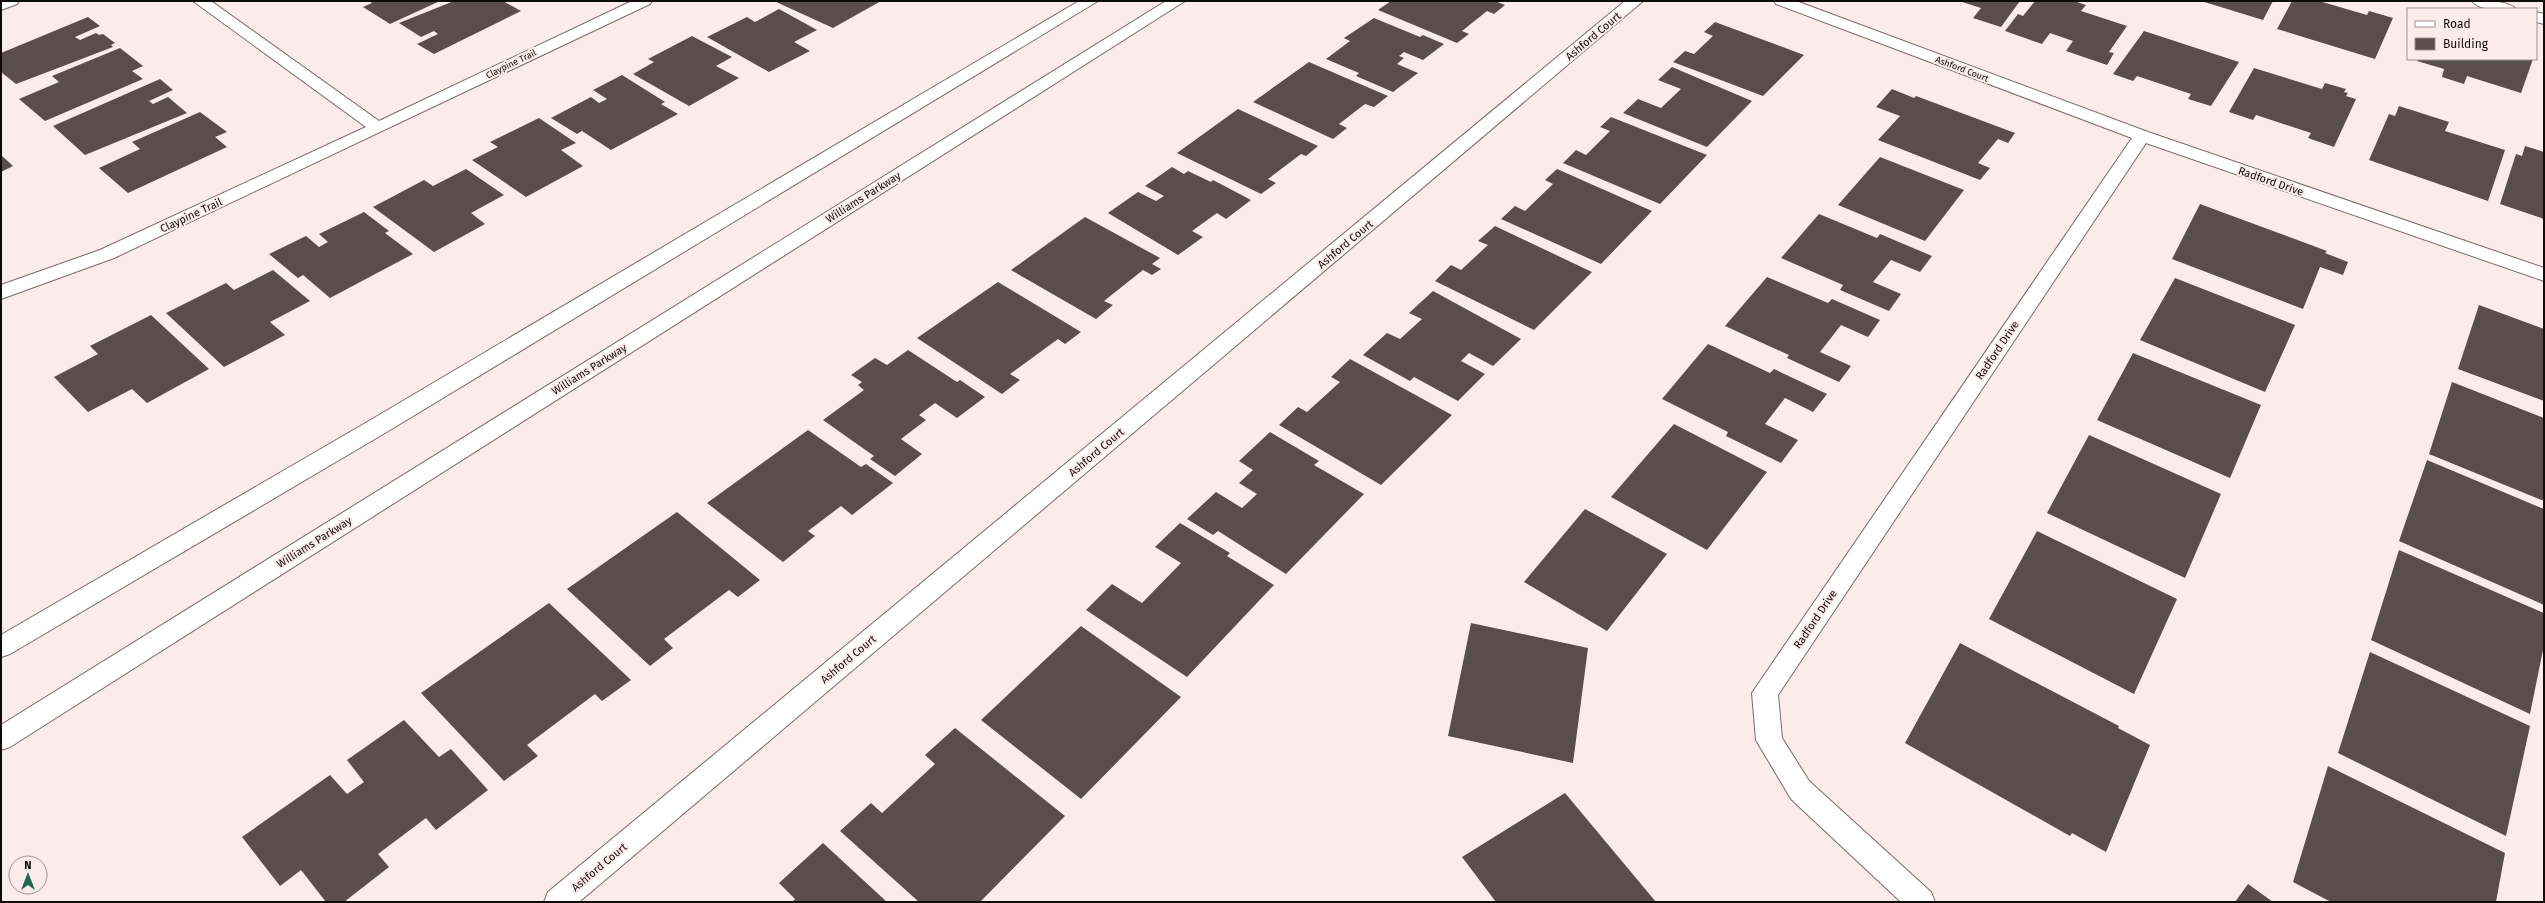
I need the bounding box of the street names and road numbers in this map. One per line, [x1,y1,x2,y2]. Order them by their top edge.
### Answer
street label: Ashford Court [1563,9,1624,63]
street label: Claypine Trail [484,47,538,81]
street label: Ashford Court [1934,54,1991,84]
street label: Radford Drive [2236,164,2305,199]
street label: Williams Parkway [823,169,904,226]
street label: Claypine Trail [158,195,224,235]
street label: Ashford Court [1315,217,1376,271]
street label: Radford Drive [1973,318,2022,382]
street label: Williams Parkway [549,341,630,398]
street label: Ashford Court [1066,425,1127,479]
street label: Williams Parkway [274,514,355,571]
street label: Radford Drive [1791,587,1840,651]
street label: Ashford Court [818,632,879,686]
street label: Ashford Court [569,840,630,894]

